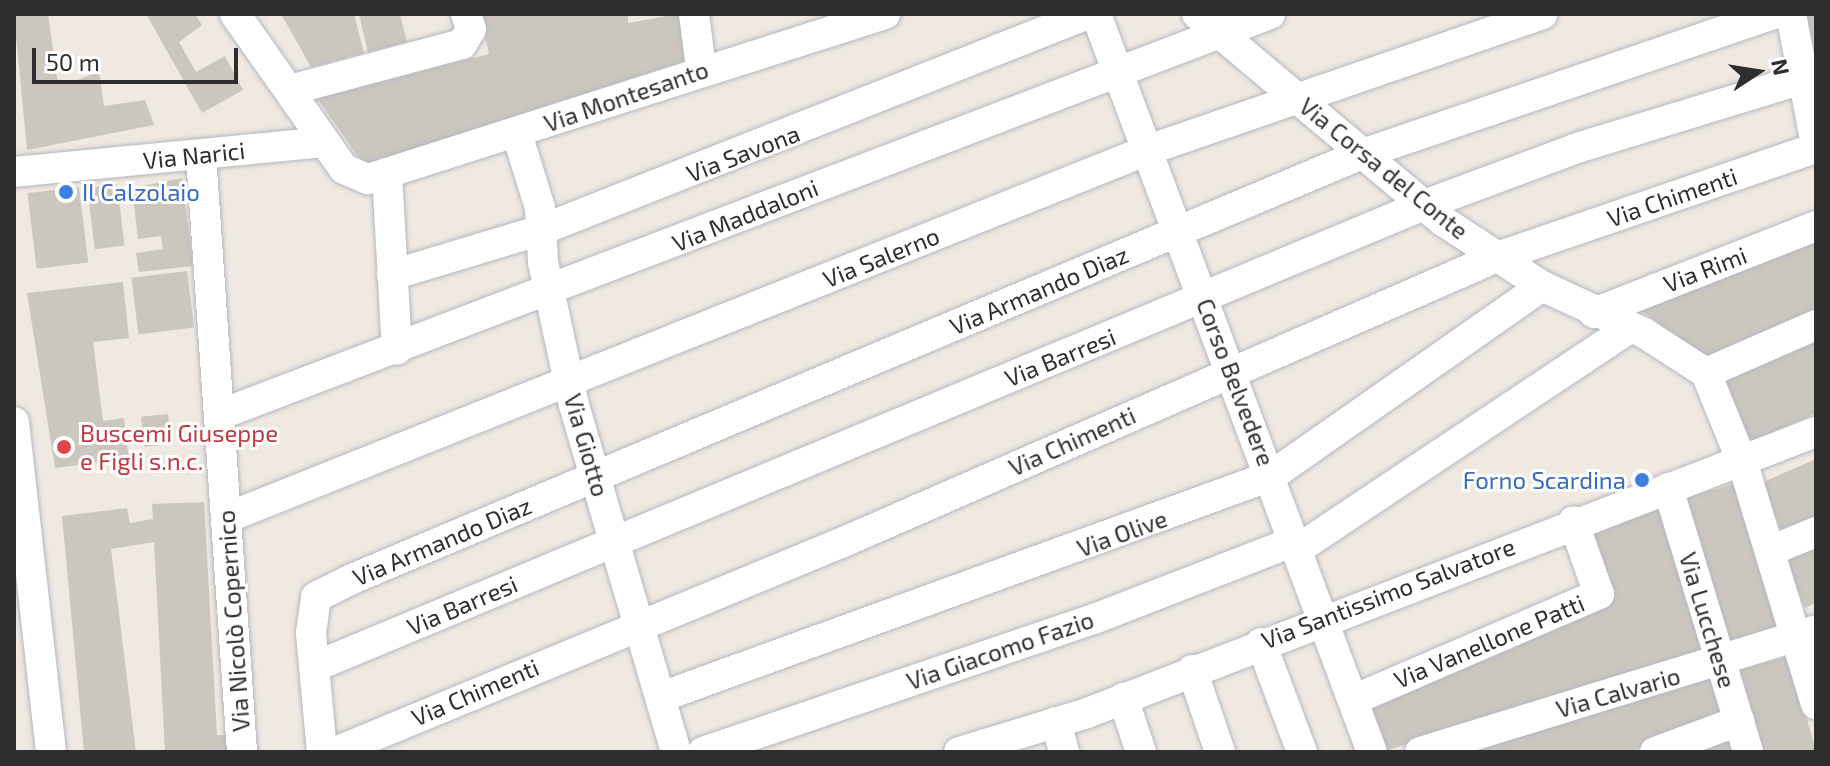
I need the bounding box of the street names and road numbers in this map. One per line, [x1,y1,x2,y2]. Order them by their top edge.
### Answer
street label: Via Montesanto [540,54,712,138]
street label: Via Corsa del Conte [1294,91,1474,245]
street label: Via Savona [682,118,804,188]
street label: Via Narici [142,135,246,175]
street label: Via Chimenti [1603,161,1741,233]
street label: Via Maddaloni [668,173,822,257]
street label: Via Salerno [819,221,943,293]
street label: Via Armando Diaz [945,239,1133,341]
street label: Via Rimi [1659,240,1751,298]
street label: Corso Belvedere [1191,294,1281,470]
street label: Via Barresi [1000,322,1120,392]
street label: Via Giotto [559,390,615,500]
street label: Via Chimenti [1004,400,1140,482]
street label: Via Armando Diaz [348,490,536,592]
street label: Via Olive [1073,503,1171,563]
street label: Via Nicolò Copernico [211,509,255,733]
street label: Via Santissimo Salvatore [1257,531,1519,655]
street label: Via Lucchese [1674,549,1742,691]
street label: Via Barresi [402,569,522,641]
street label: Via Vanellone Patti [1389,588,1589,694]
street label: Via Giacomo Fazio [903,605,1097,695]
street label: Via Chimenti [407,652,543,732]
street label: Via Calvario [1553,661,1683,723]

